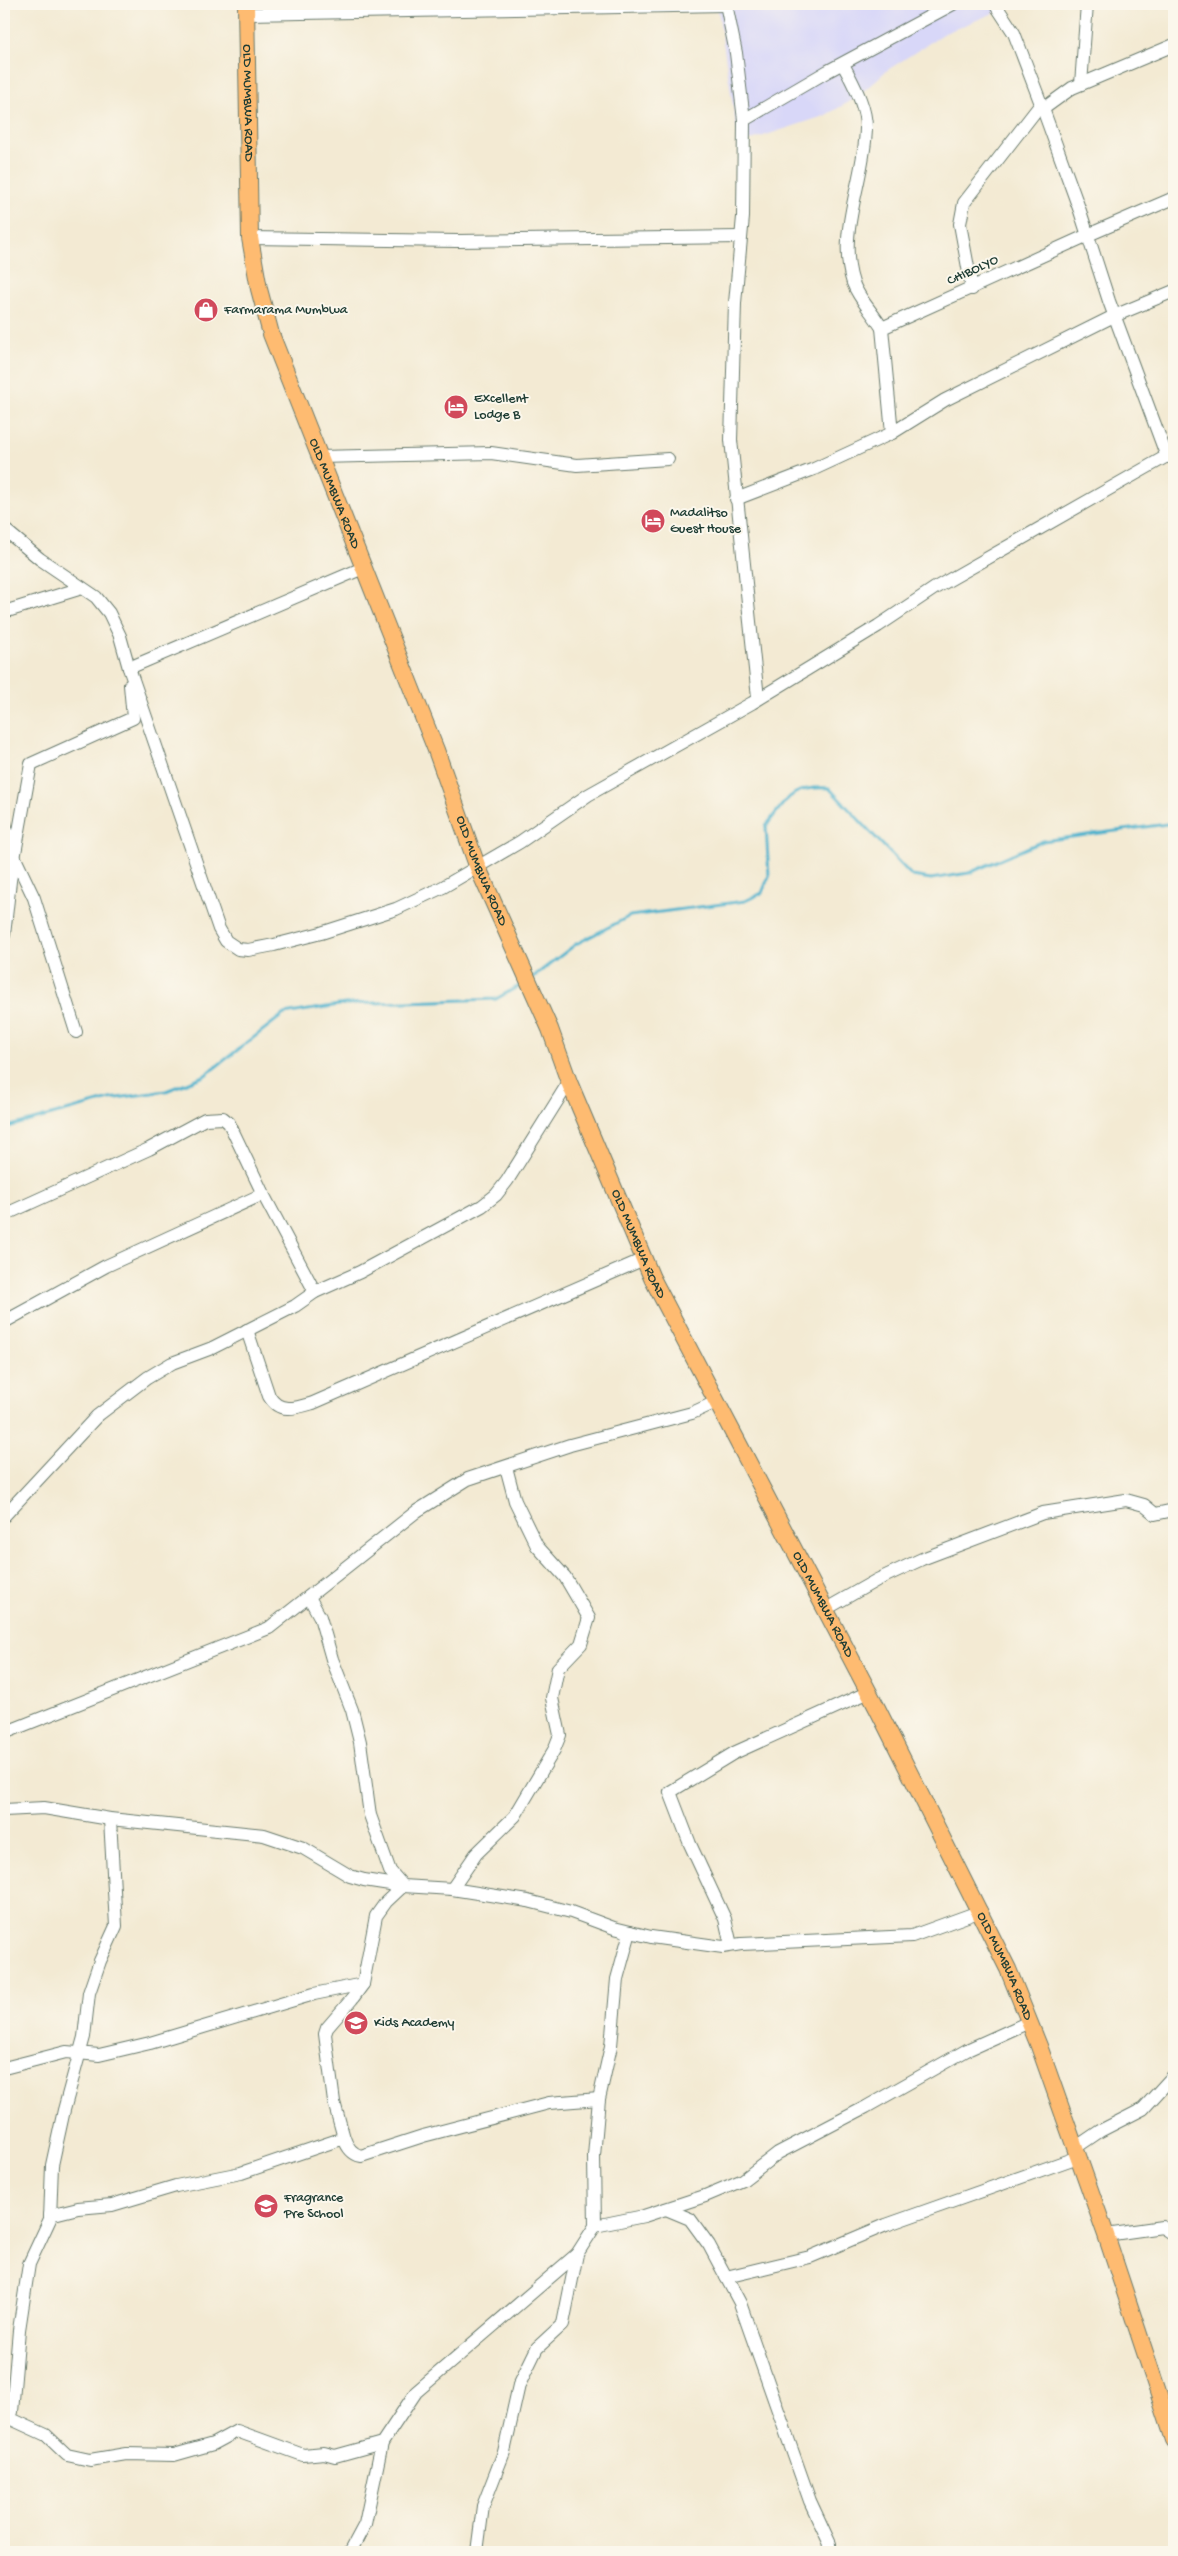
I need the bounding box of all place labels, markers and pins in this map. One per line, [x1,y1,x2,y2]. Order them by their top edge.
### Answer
shop icon: Farmarama Mumbwa [193,297,219,323]
place label: Farmarama Mumbwa [223,302,349,319]
place label: Excellent Lodge B [474,391,529,424]
hotel icon: Excellent Lodge B [443,394,469,420]
place label: Madalitso Guest House [670,505,742,538]
hotel icon: Madalitso Guest House [640,508,666,534]
school or university icon: Kids Academy [343,2010,369,2036]
place label: Kids Academy [374,2015,455,2032]
place label: Fragrance Pre School [283,2190,344,2223]
school or university icon: Fragrance Pre School [253,2193,279,2219]

